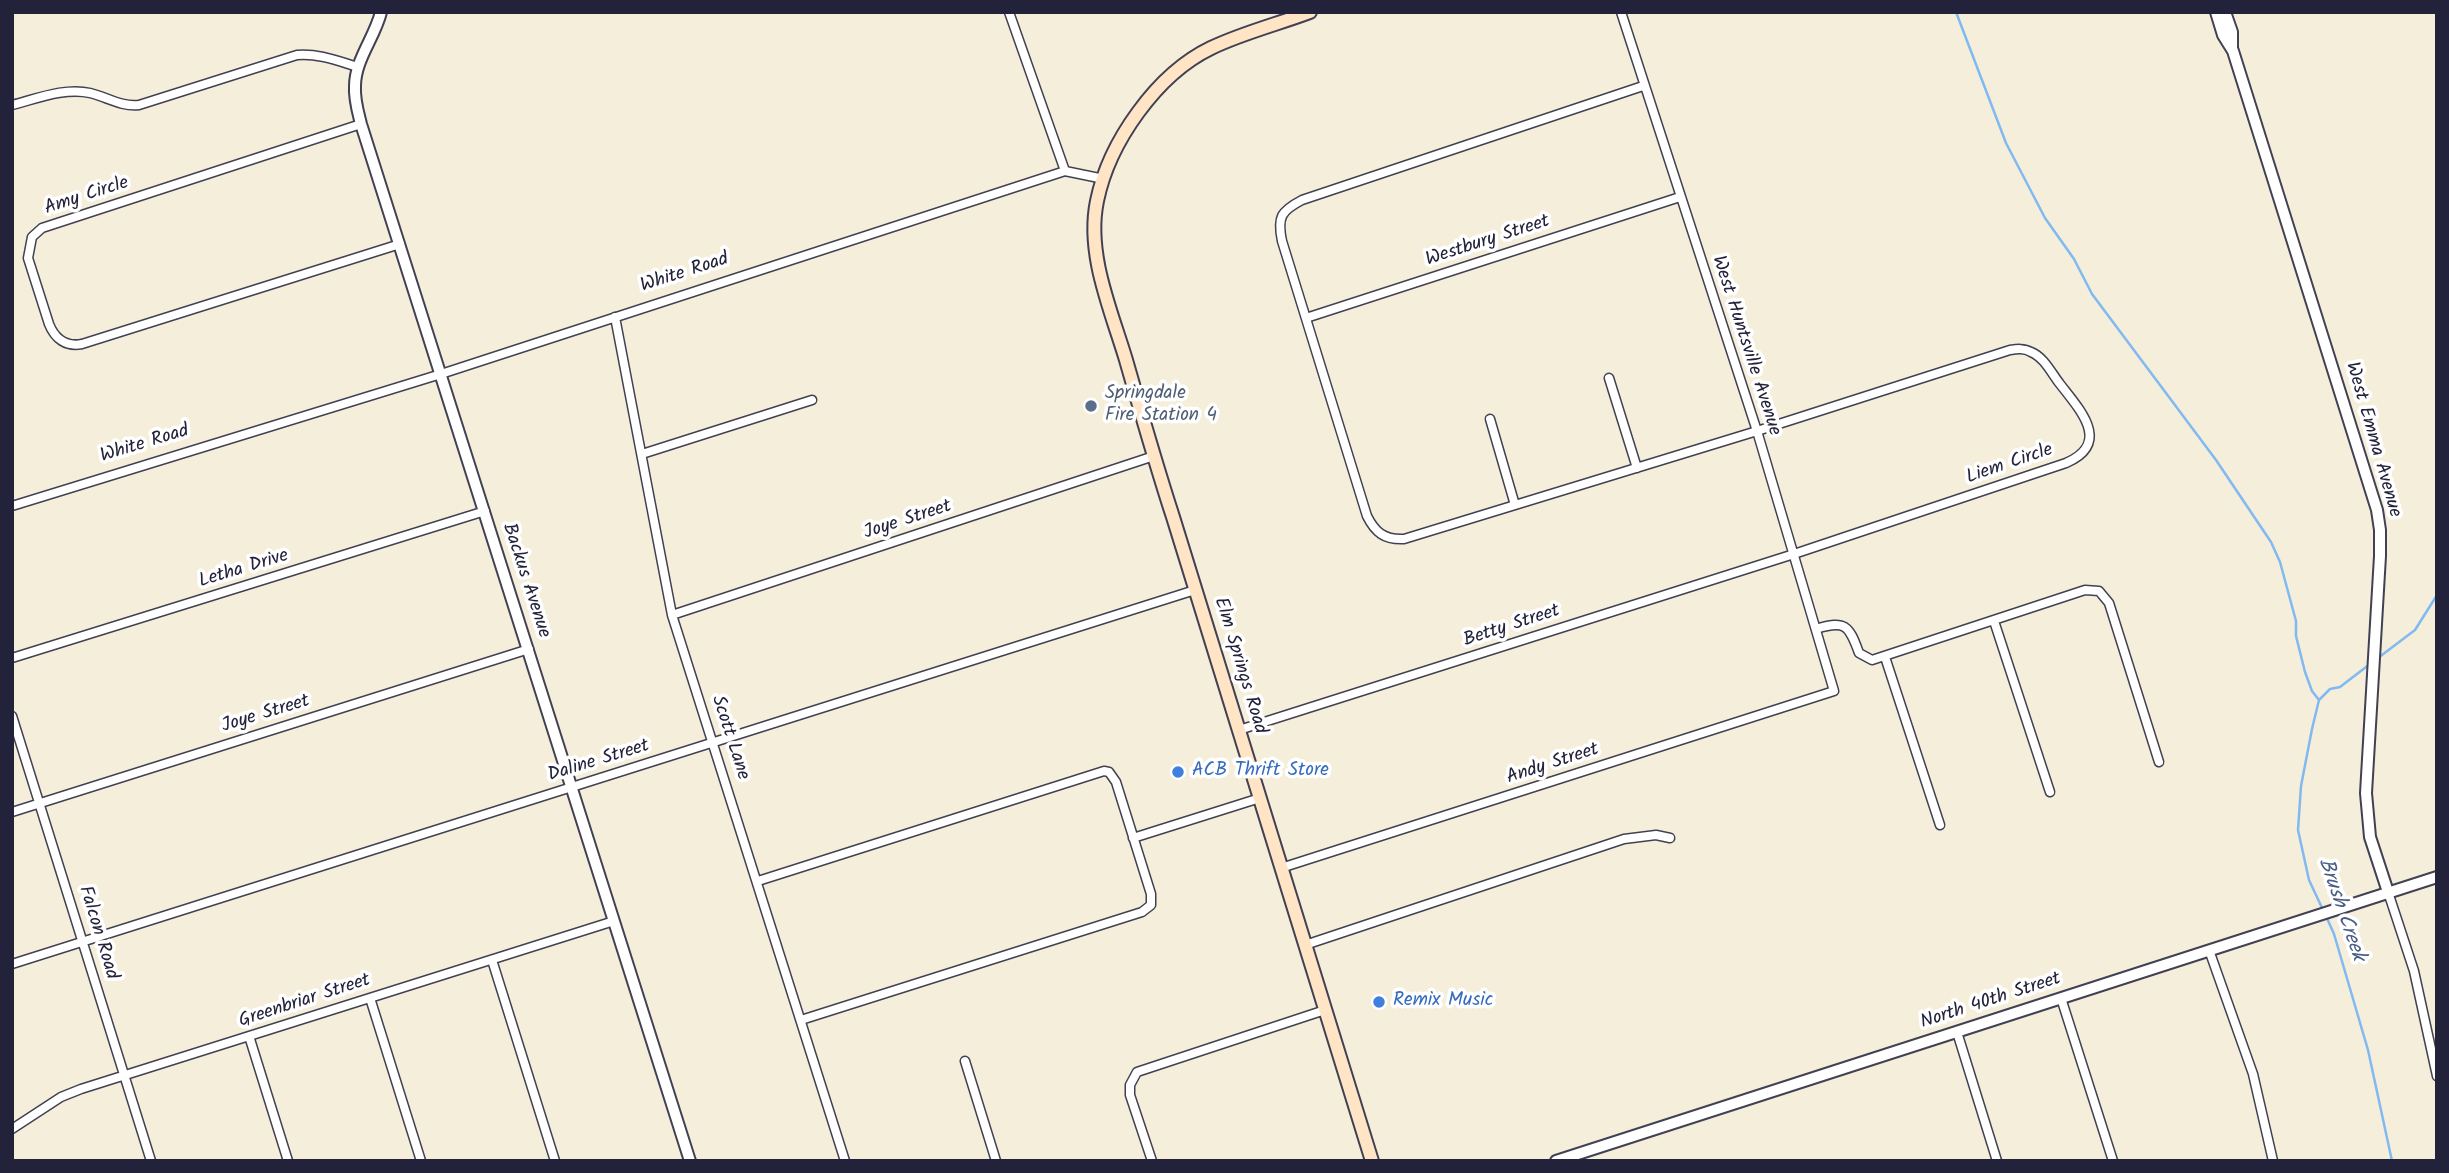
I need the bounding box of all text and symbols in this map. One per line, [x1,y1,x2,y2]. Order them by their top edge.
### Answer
street label: Amy Circle [42,173,132,221]
street label: Westbury Street [1423,211,1553,273]
street label: White Road [638,249,732,299]
street label: West Huntsville Avenue [1705,253,1785,439]
street label: West Emma Avenue [2339,360,2405,520]
place label: Springdale Fire Station 4 [1105,384,1217,428]
marker: Springdale Fire Station 4 [1083,398,1099,414]
street label: White Road [98,421,192,469]
street label: Liem Circle [1964,440,2056,490]
street label: Joye Street [861,496,955,546]
street label: Backus Avenue [496,521,554,641]
street label: Letha Drive [196,546,292,594]
street label: Elm Springs Road [1207,595,1271,737]
street label: Betty Street [1461,601,1563,653]
street label: Joye Street [219,691,313,739]
street label: Scott Lane [705,693,753,783]
street label: Daline Street [546,736,652,788]
street label: Andy Street [1504,739,1602,791]
place label: ACB Thrift Store [1192,761,1329,783]
marker: ACB Thrift Store [1170,764,1186,780]
water label: Brush Creek [2311,855,2369,965]
street label: Falcon Road [72,884,122,982]
street label: North 40th Street [1918,969,2064,1035]
street label: Greenbriar Street [236,970,374,1034]
place label: Remix Music [1393,991,1493,1013]
marker: Remix Music [1371,994,1387,1010]

